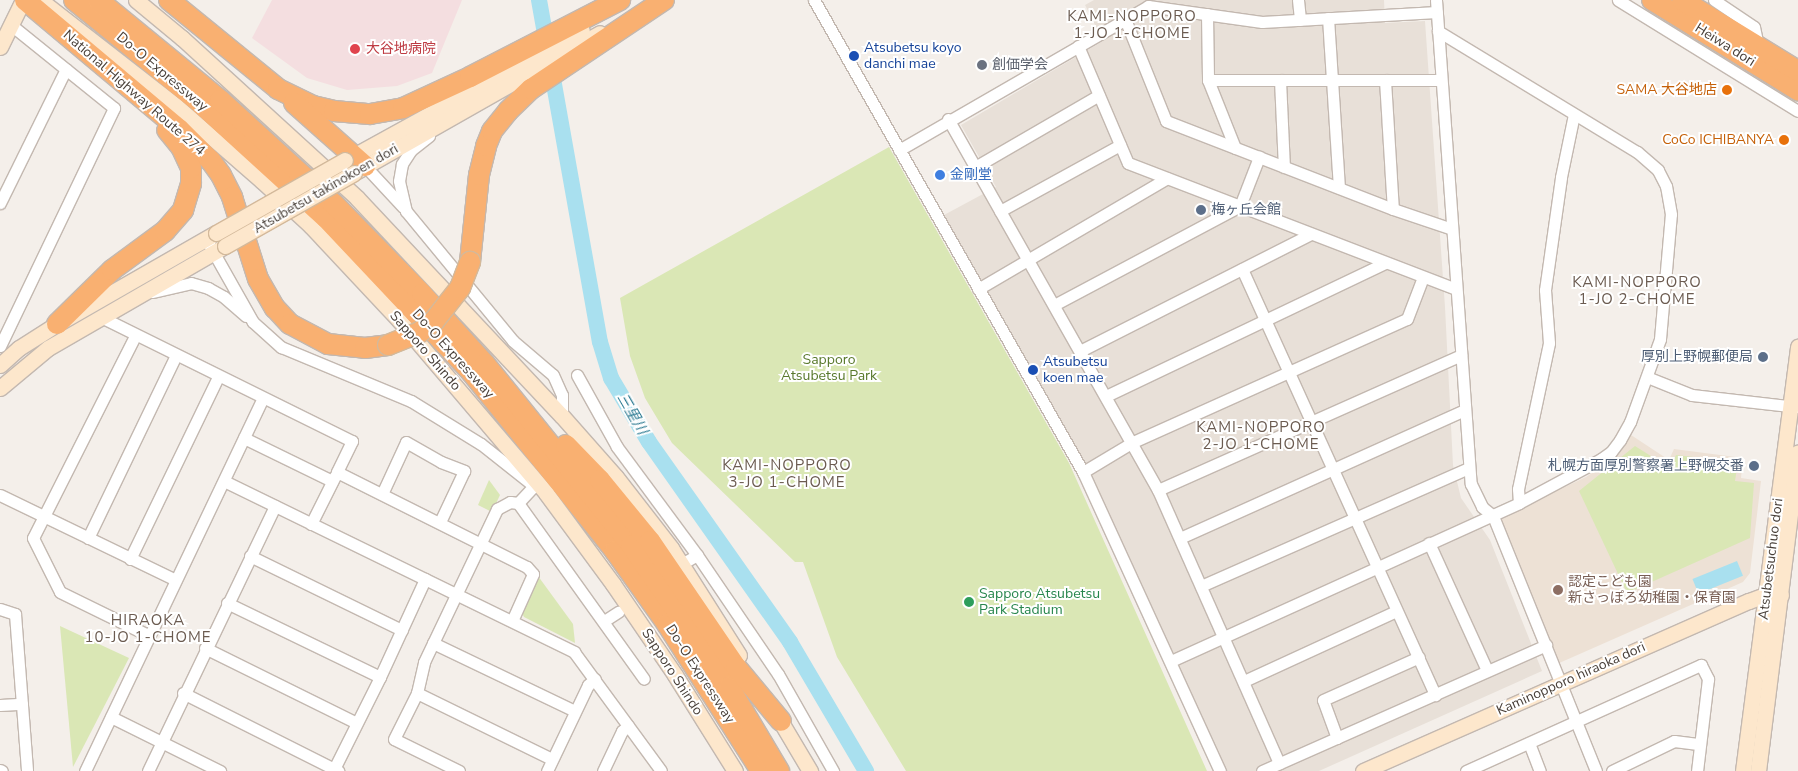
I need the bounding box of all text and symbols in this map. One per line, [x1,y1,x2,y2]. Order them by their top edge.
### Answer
district label: KAMI-NOPPORO 1-JO 1-CHOME [1066,7,1198,42]
street label: Heiwa dori [1692,20,1758,70]
street label: National Highway Route 274 [60,27,208,159]
street label: Do-O Expressway [113,29,211,115]
place label: Atsubetsu koyo danchi mae [864,40,962,72]
place label: 大谷地病院 [366,41,436,57]
marker: 大谷地病院 [348,42,362,56]
marker: Atsubetsu koyo danchi mae [848,50,860,62]
place label: 創価学会 [992,57,1048,73]
marker: 創価学会 [976,59,988,71]
place label: SAMA 大谷地店 [1616,82,1717,98]
marker: SAMA 大谷地店 [1721,84,1733,96]
place label: CoCo ICHIBANYA [1662,132,1774,148]
marker: CoCo ICHIBANYA [1778,134,1790,146]
street label: Atsubetsu takinokoen dori [251,141,401,237]
place label: 金剛堂 [950,167,992,183]
marker: 金剛堂 [934,169,946,181]
place label: 梅ヶ丘会館 [1211,202,1281,218]
marker: 梅ヶ丘会館 [1195,204,1207,216]
district label: KAMI-NOPPORO 1-JO 2-CHOME [1571,273,1703,308]
street label: Do-O Expressway [409,306,497,402]
street label: Sapporo Shindo [386,308,464,394]
place label: 厚別上野幌郵便局 [1641,349,1753,365]
marker: 厚別上野幌郵便局 [1757,351,1769,363]
park label: Sapporo Atsubetsu Park [781,352,877,384]
place label: Atsubetsu koen mae [1043,354,1108,387]
marker: Atsubetsu koen mae [1027,364,1039,376]
water label: 三里川 [613,390,651,438]
district label: KAMI-NOPPORO 2-JO 1-CHOME [1195,418,1327,453]
district label: KAMI-NOPPORO 3-JO 1-CHOME [721,456,853,491]
place label: 札幌方面厚別警察署上野幌交番 [1548,458,1744,474]
marker: 札幌方面厚別警察署上野幌交番 [1748,460,1760,472]
street label: Atsubetsuchuo dori [1755,497,1787,621]
place label: 認定こども園 新さっぽろ幼稚園・保育園 [1568,574,1736,606]
marker: 認定こども園 新さっぽろ幼稚園・保育園 [1552,584,1564,596]
place label: Sapporo Atsubetsu Park Stadium [979,586,1100,618]
marker: Sapporo Atsubetsu Park Stadium [963,596,975,608]
district label: HIRAOKA 10-JO 1-CHOME [83,611,213,646]
street label: Do-O Expressway [662,622,738,726]
street label: Sapporo Shindo [638,625,706,719]
street label: Kaminopporo hiraoka dori [1494,639,1648,719]

